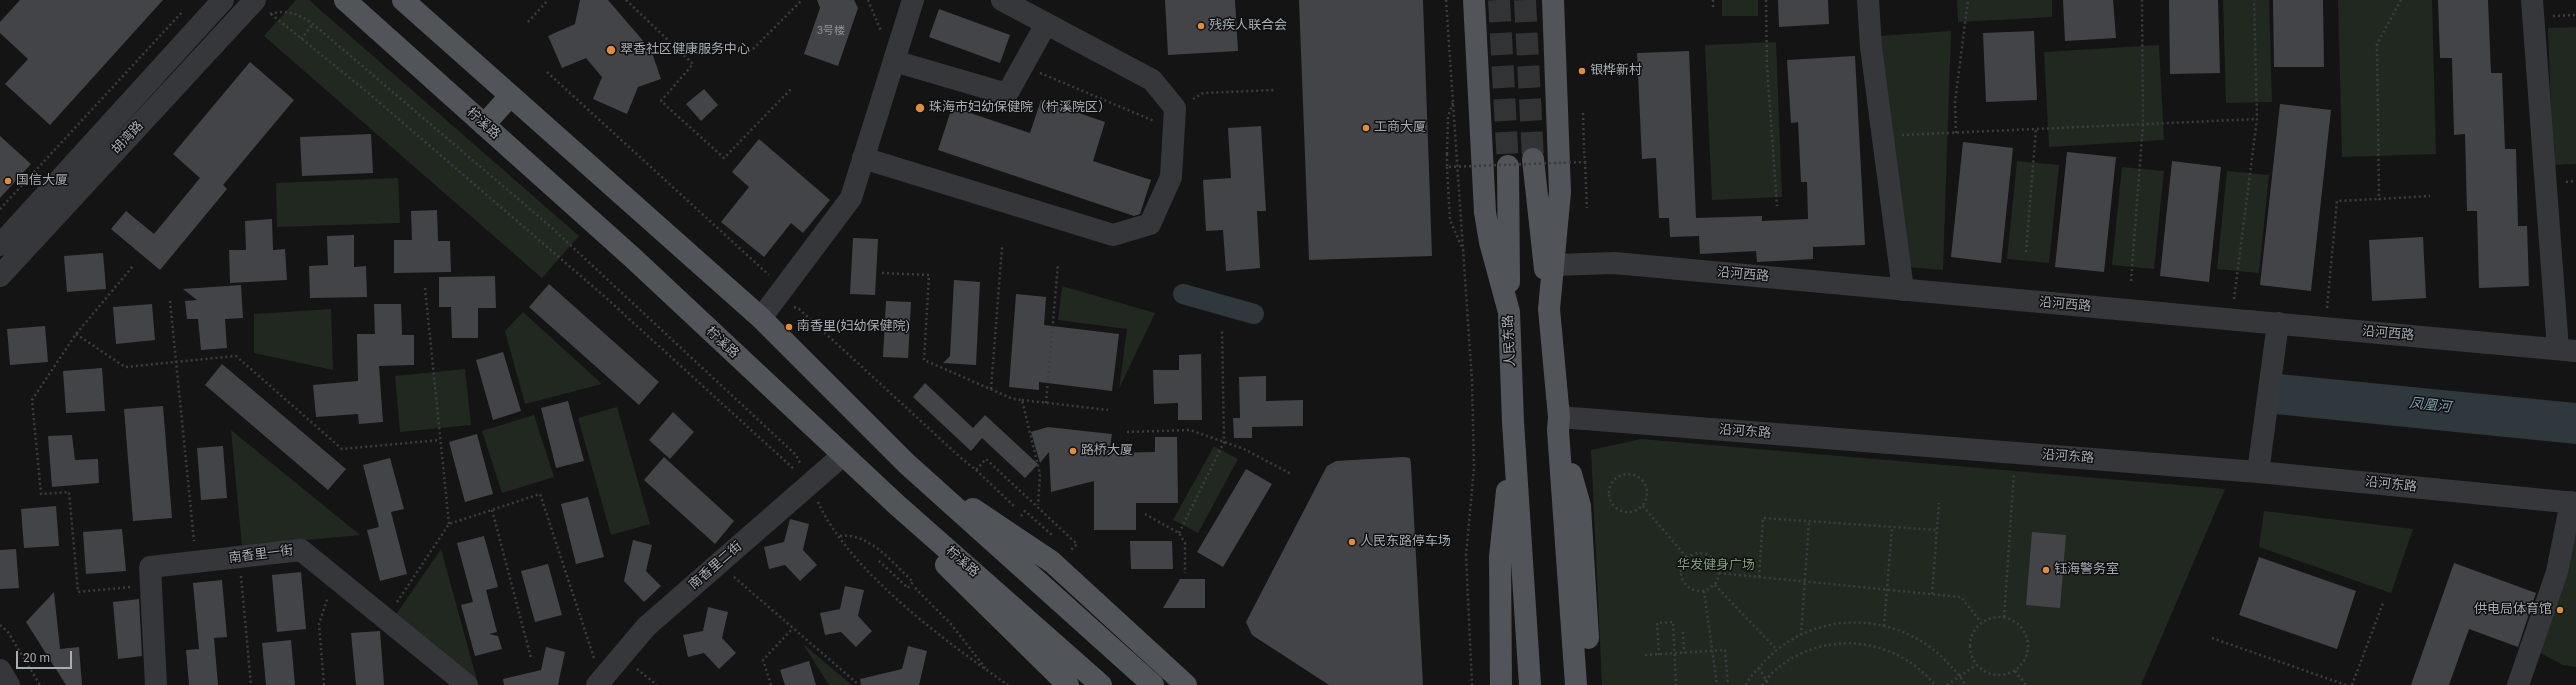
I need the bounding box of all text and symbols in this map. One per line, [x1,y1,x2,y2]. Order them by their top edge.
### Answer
place label: 残疾人联合会 [1209,18,1287,34]
marker: 残疾人联合会 [1196,21,1206,31]
house number: 3号楼 [817,24,845,38]
place label: 翠香社区健康服务中心 [620,42,750,58]
marker: 翠香社区健康服务中心 [605,44,617,56]
place label: 银桦新村 [1590,63,1642,79]
marker: 银桦新村 [1577,66,1587,76]
place label: 珠海市妇幼保健院（柠溪院区） [929,100,1111,116]
marker: 珠海市妇幼保健院（柠溪院区） [914,102,926,114]
street label: 柠溪路 [463,105,503,143]
street label: 胡湾路 [109,118,147,158]
place label: 工商大厦 [1374,120,1426,136]
marker: 工商大厦 [1361,123,1371,133]
place label: 国信大厦 [16,173,68,189]
marker: 国信大厦 [3,176,13,186]
street label: 沿河西路 [1716,265,1770,285]
street label: 沿河西路 [2038,295,2092,315]
street label: 人民东路 [1501,315,1519,367]
place label: 南香里(妇幼保健院) [797,319,910,335]
marker: 南香里(妇幼保健院) [784,322,794,332]
street label: 柠溪路 [702,324,742,362]
street label: 沿河西路 [2361,324,2415,344]
water label: 凤凰河 [2408,395,2452,417]
street label: 沿河东路 [1719,422,1771,442]
place label: 路桥大厦 [1081,443,1133,459]
marker: 路桥大厦 [1068,446,1078,456]
street label: 沿河东路 [2042,447,2094,467]
street label: 沿河东路 [2364,475,2418,495]
place label: 人民东路停车场 [1360,534,1451,550]
marker: 人民东路停车场 [1347,537,1357,547]
street label: 南香里二街 [686,539,746,593]
street label: 南香里一街 [228,543,294,567]
street label: 柠溪路 [942,543,982,581]
park label: 华发健身广场 [1677,558,1755,574]
place label: 钰海警务室 [2054,562,2119,578]
marker: 钰海警务室 [2041,565,2051,575]
place label: 供电局体育馆 [2474,602,2552,618]
marker: 供电局体育馆 [2555,605,2565,615]
scale bar [18,643,74,669]
text: 20 m [23,651,50,665]

